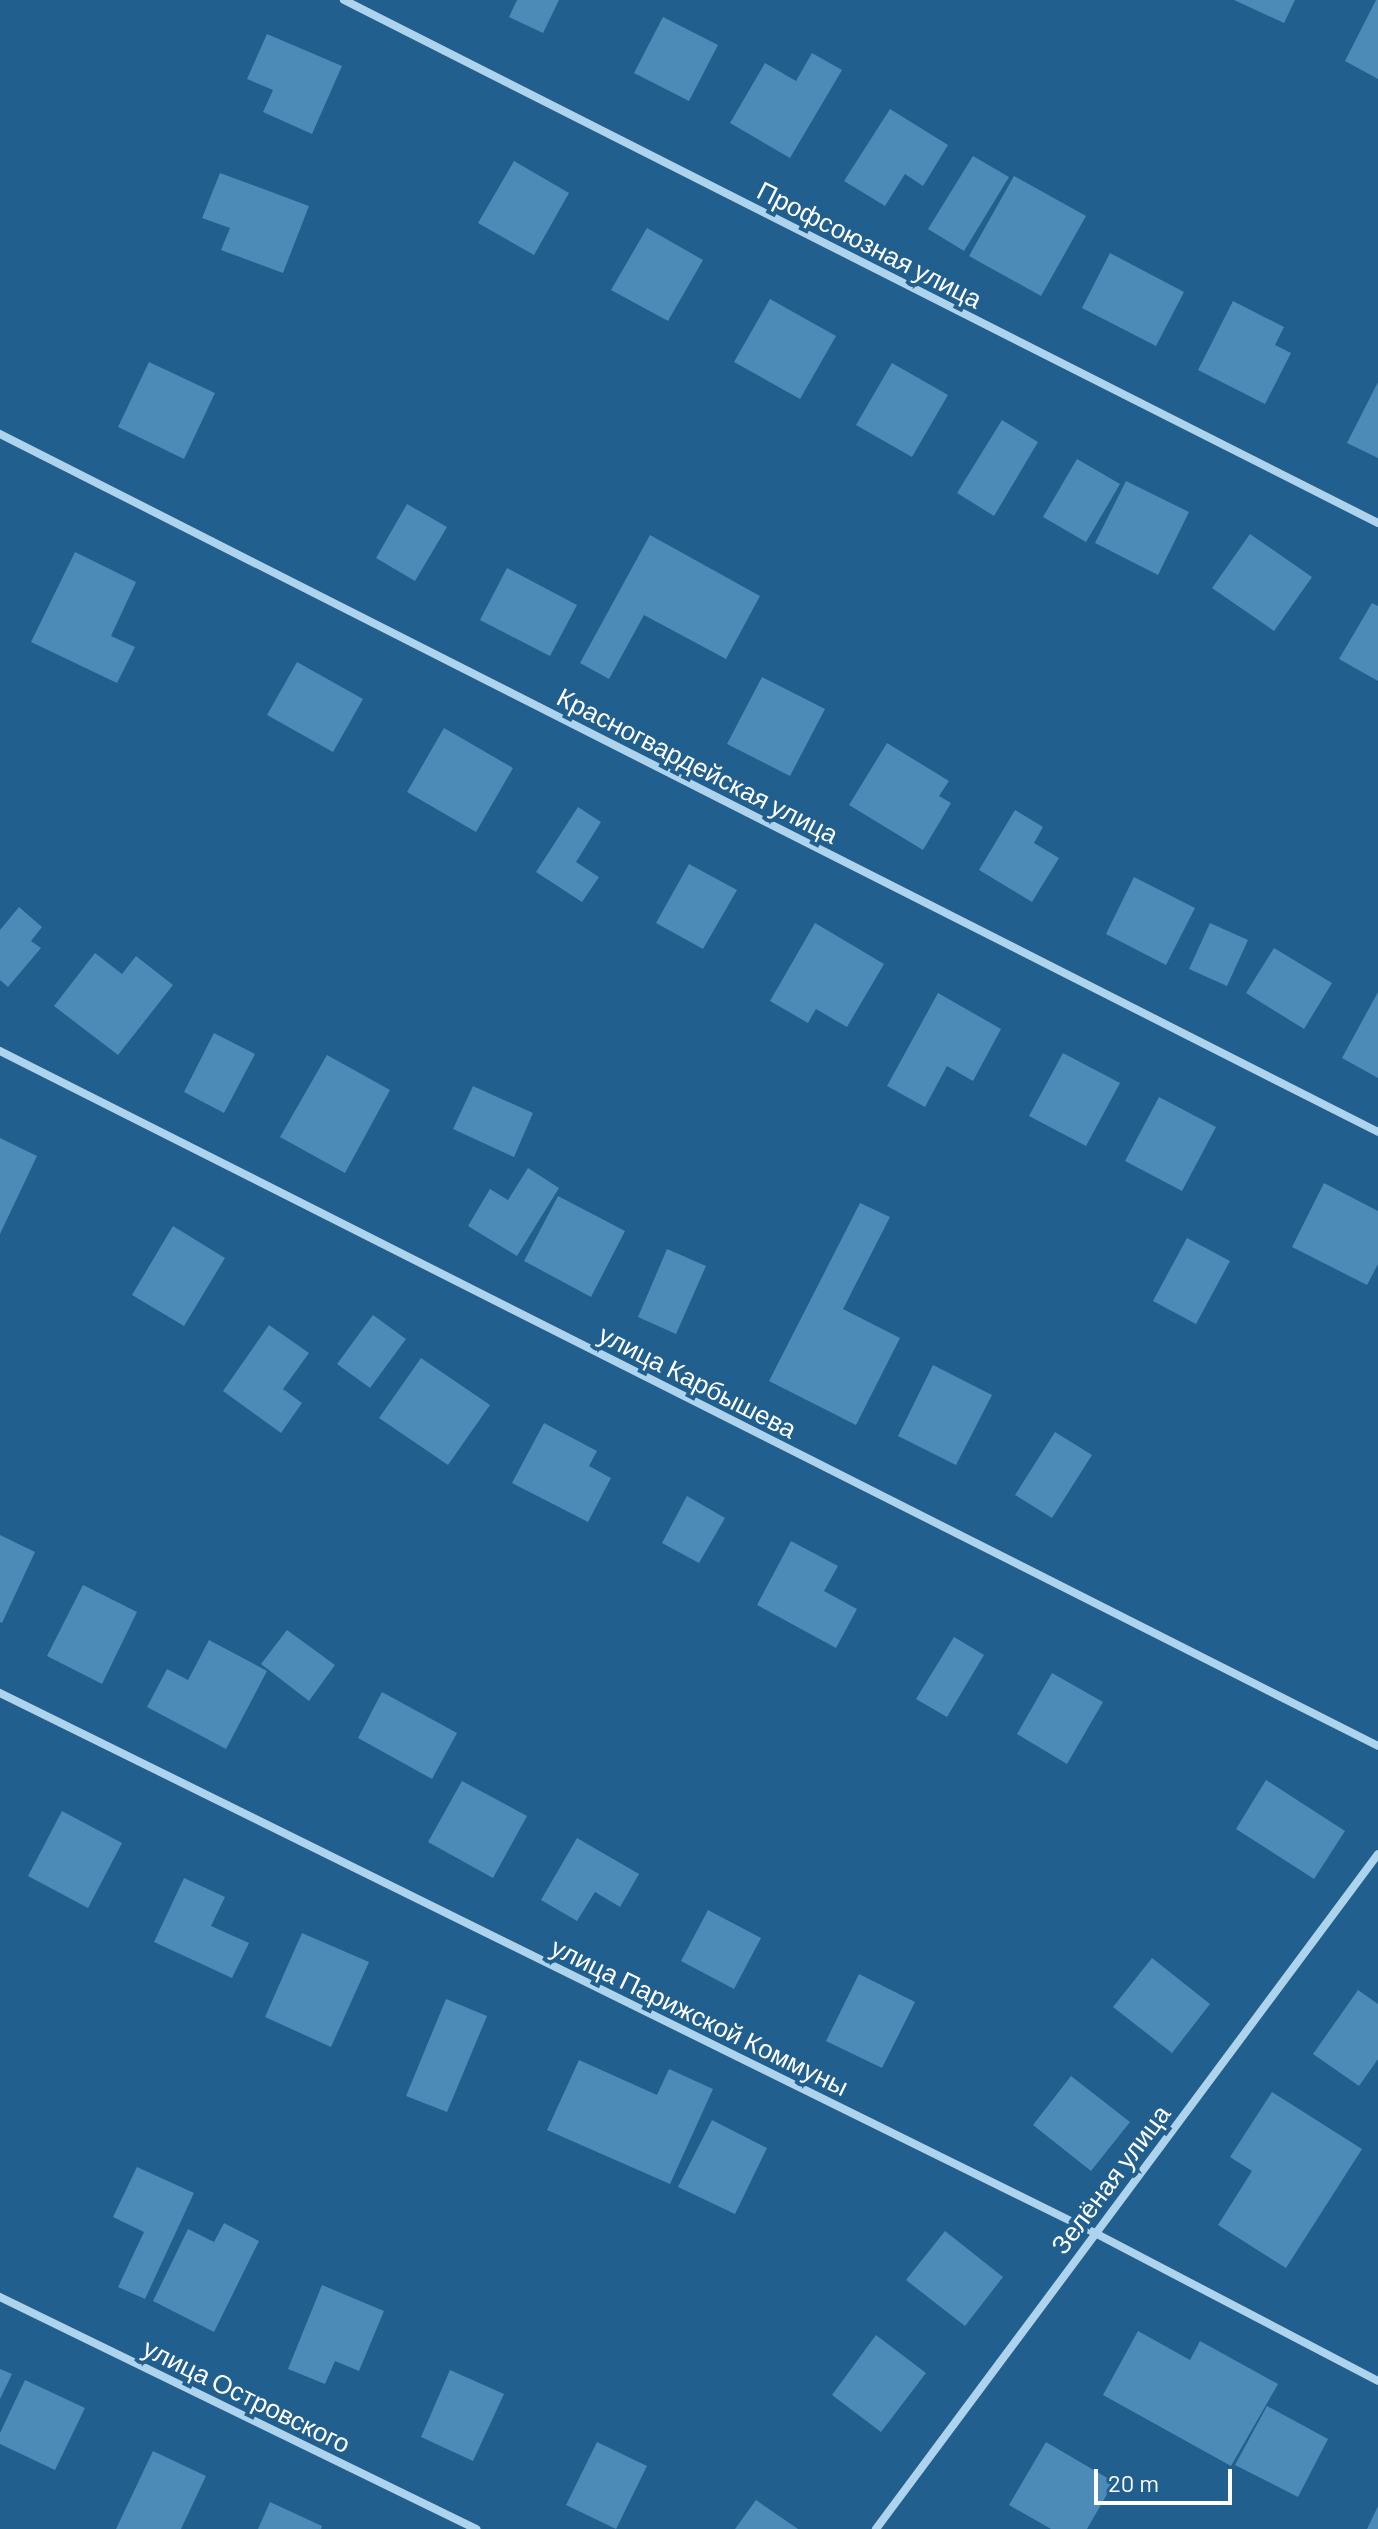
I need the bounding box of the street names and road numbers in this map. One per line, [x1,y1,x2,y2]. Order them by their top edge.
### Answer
street label: Профсоюзная улица [753,174,987,314]
street label: Красногвардейская улица [552,680,844,850]
street label: улица Карбышева [594,1318,802,1444]
street label: улица Парижской Коммуны [546,1930,854,2102]
street label: Зелёная улица [1044,2098,1176,2260]
street label: улица Островского [138,2331,356,2459]

